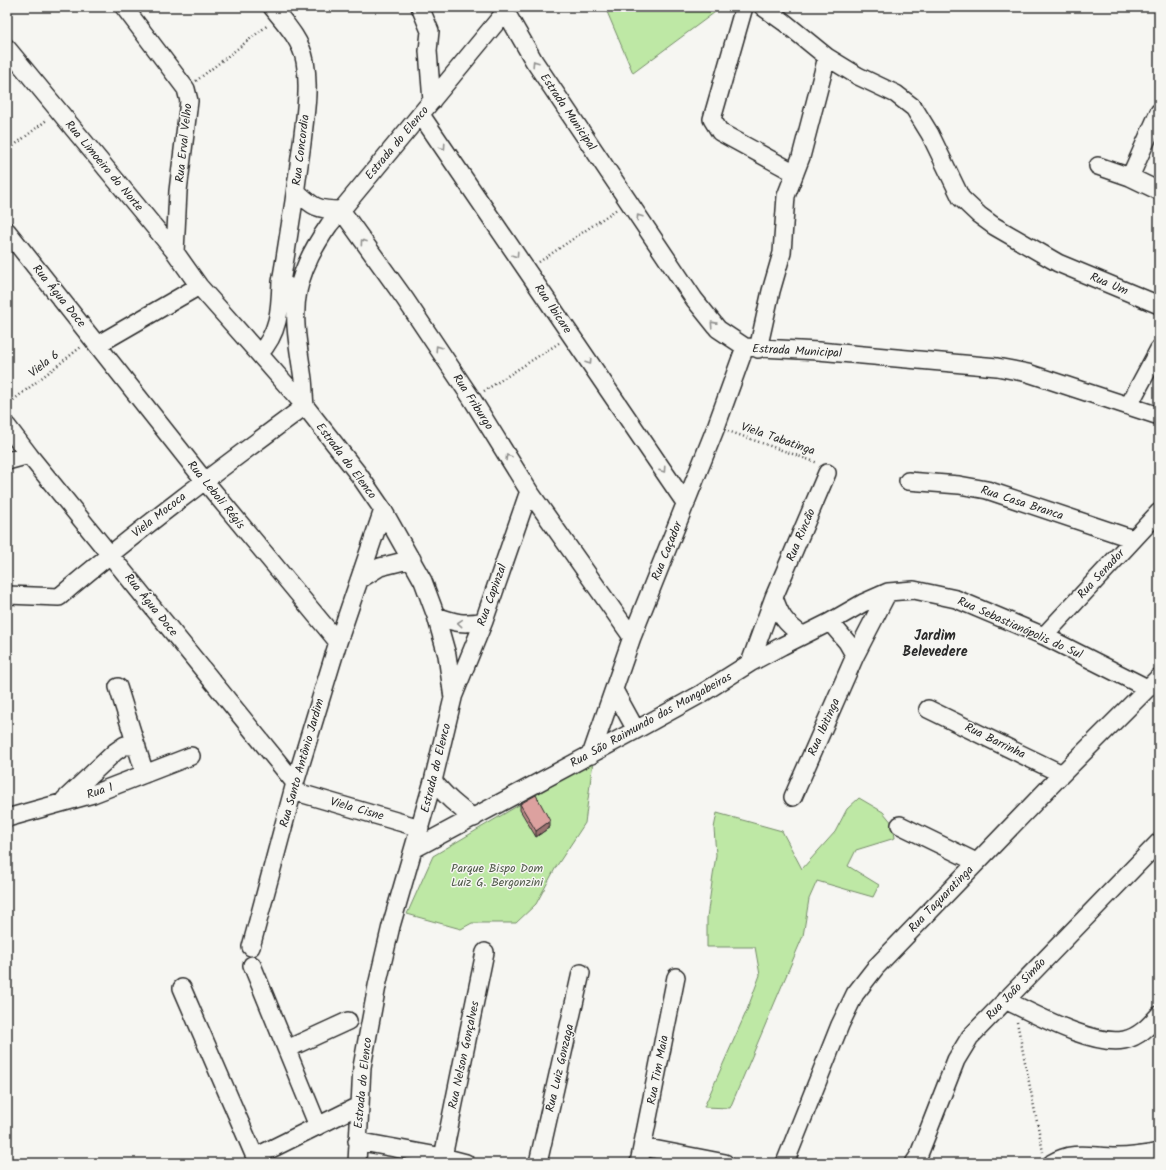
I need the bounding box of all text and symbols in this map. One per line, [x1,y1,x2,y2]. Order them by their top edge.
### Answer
one-way arrow [533,61,540,68]
street label: Estrada Municipal [535,69,601,155]
street label: Estrada do Elenco [360,102,434,184]
street label: Rua Erval Velho [170,103,198,183]
street label: Rua Concordia [287,113,315,187]
street label: Rua Limoeiro do Norte [60,116,148,216]
one-way arrow [438,143,445,150]
one-way arrow [637,215,644,222]
one-way arrow [361,239,368,246]
one-way arrow [511,251,519,258]
street label: Rua Água Doce [28,260,91,332]
street label: Rua Um [1087,267,1132,301]
street label: Rua Ibicare [529,280,577,338]
one-way arrow [711,321,718,329]
street label: Estrada Municipal [752,339,842,363]
one-way arrow [435,345,443,352]
street label: Viela 6 [24,346,64,382]
one-way arrow [584,358,591,365]
street label: Rua Friburgo [448,370,498,434]
street label: Viela Tabatinga [738,417,818,461]
street label: Estrada do Elenco [311,419,381,503]
one-way arrow [506,455,513,462]
street label: Rua Leboli Régis [182,457,250,533]
one-way arrow [658,466,665,473]
street label: Rua Casa Branca [978,481,1066,525]
street label: Viela Mococa [128,487,191,542]
street label: Rua Rincão [781,506,821,564]
street label: Rua Caçador [646,518,688,584]
street label: Rua Senador [1073,544,1130,603]
street label: Rua Capinzal [472,561,512,629]
street label: Rua Água Doce [120,569,183,641]
street label: Rua Sebastianópolis do Sul [954,592,1086,664]
one-way arrow [457,619,463,628]
district label: Jardim Belevedere [902,625,968,663]
street label: Rua São Raimundo das Mangabeiras [567,667,735,773]
street label: Rua Ibitinga [803,695,845,759]
street label: Rua Santo Antônio Jardim [274,696,330,830]
street label: Rua Barrinha [961,718,1029,764]
street label: Estrada do Elenco [416,721,456,815]
street label: Rua 1 [84,778,116,804]
street label: Viela Cisne [328,792,387,826]
park label: Parque Bispo Dom Luiz G. Bergonzini [451,859,544,892]
street label: Rua Taquaratinga [904,861,978,937]
street label: Rua João Simão [981,954,1051,1024]
street label: Rua Nelson Gonçalves [443,999,485,1111]
street label: Rua Luiz Gonzaga [541,1022,579,1114]
street label: Rua Tim Maia [642,1033,674,1106]
street label: Estrada do Elenco [349,1036,377,1130]

